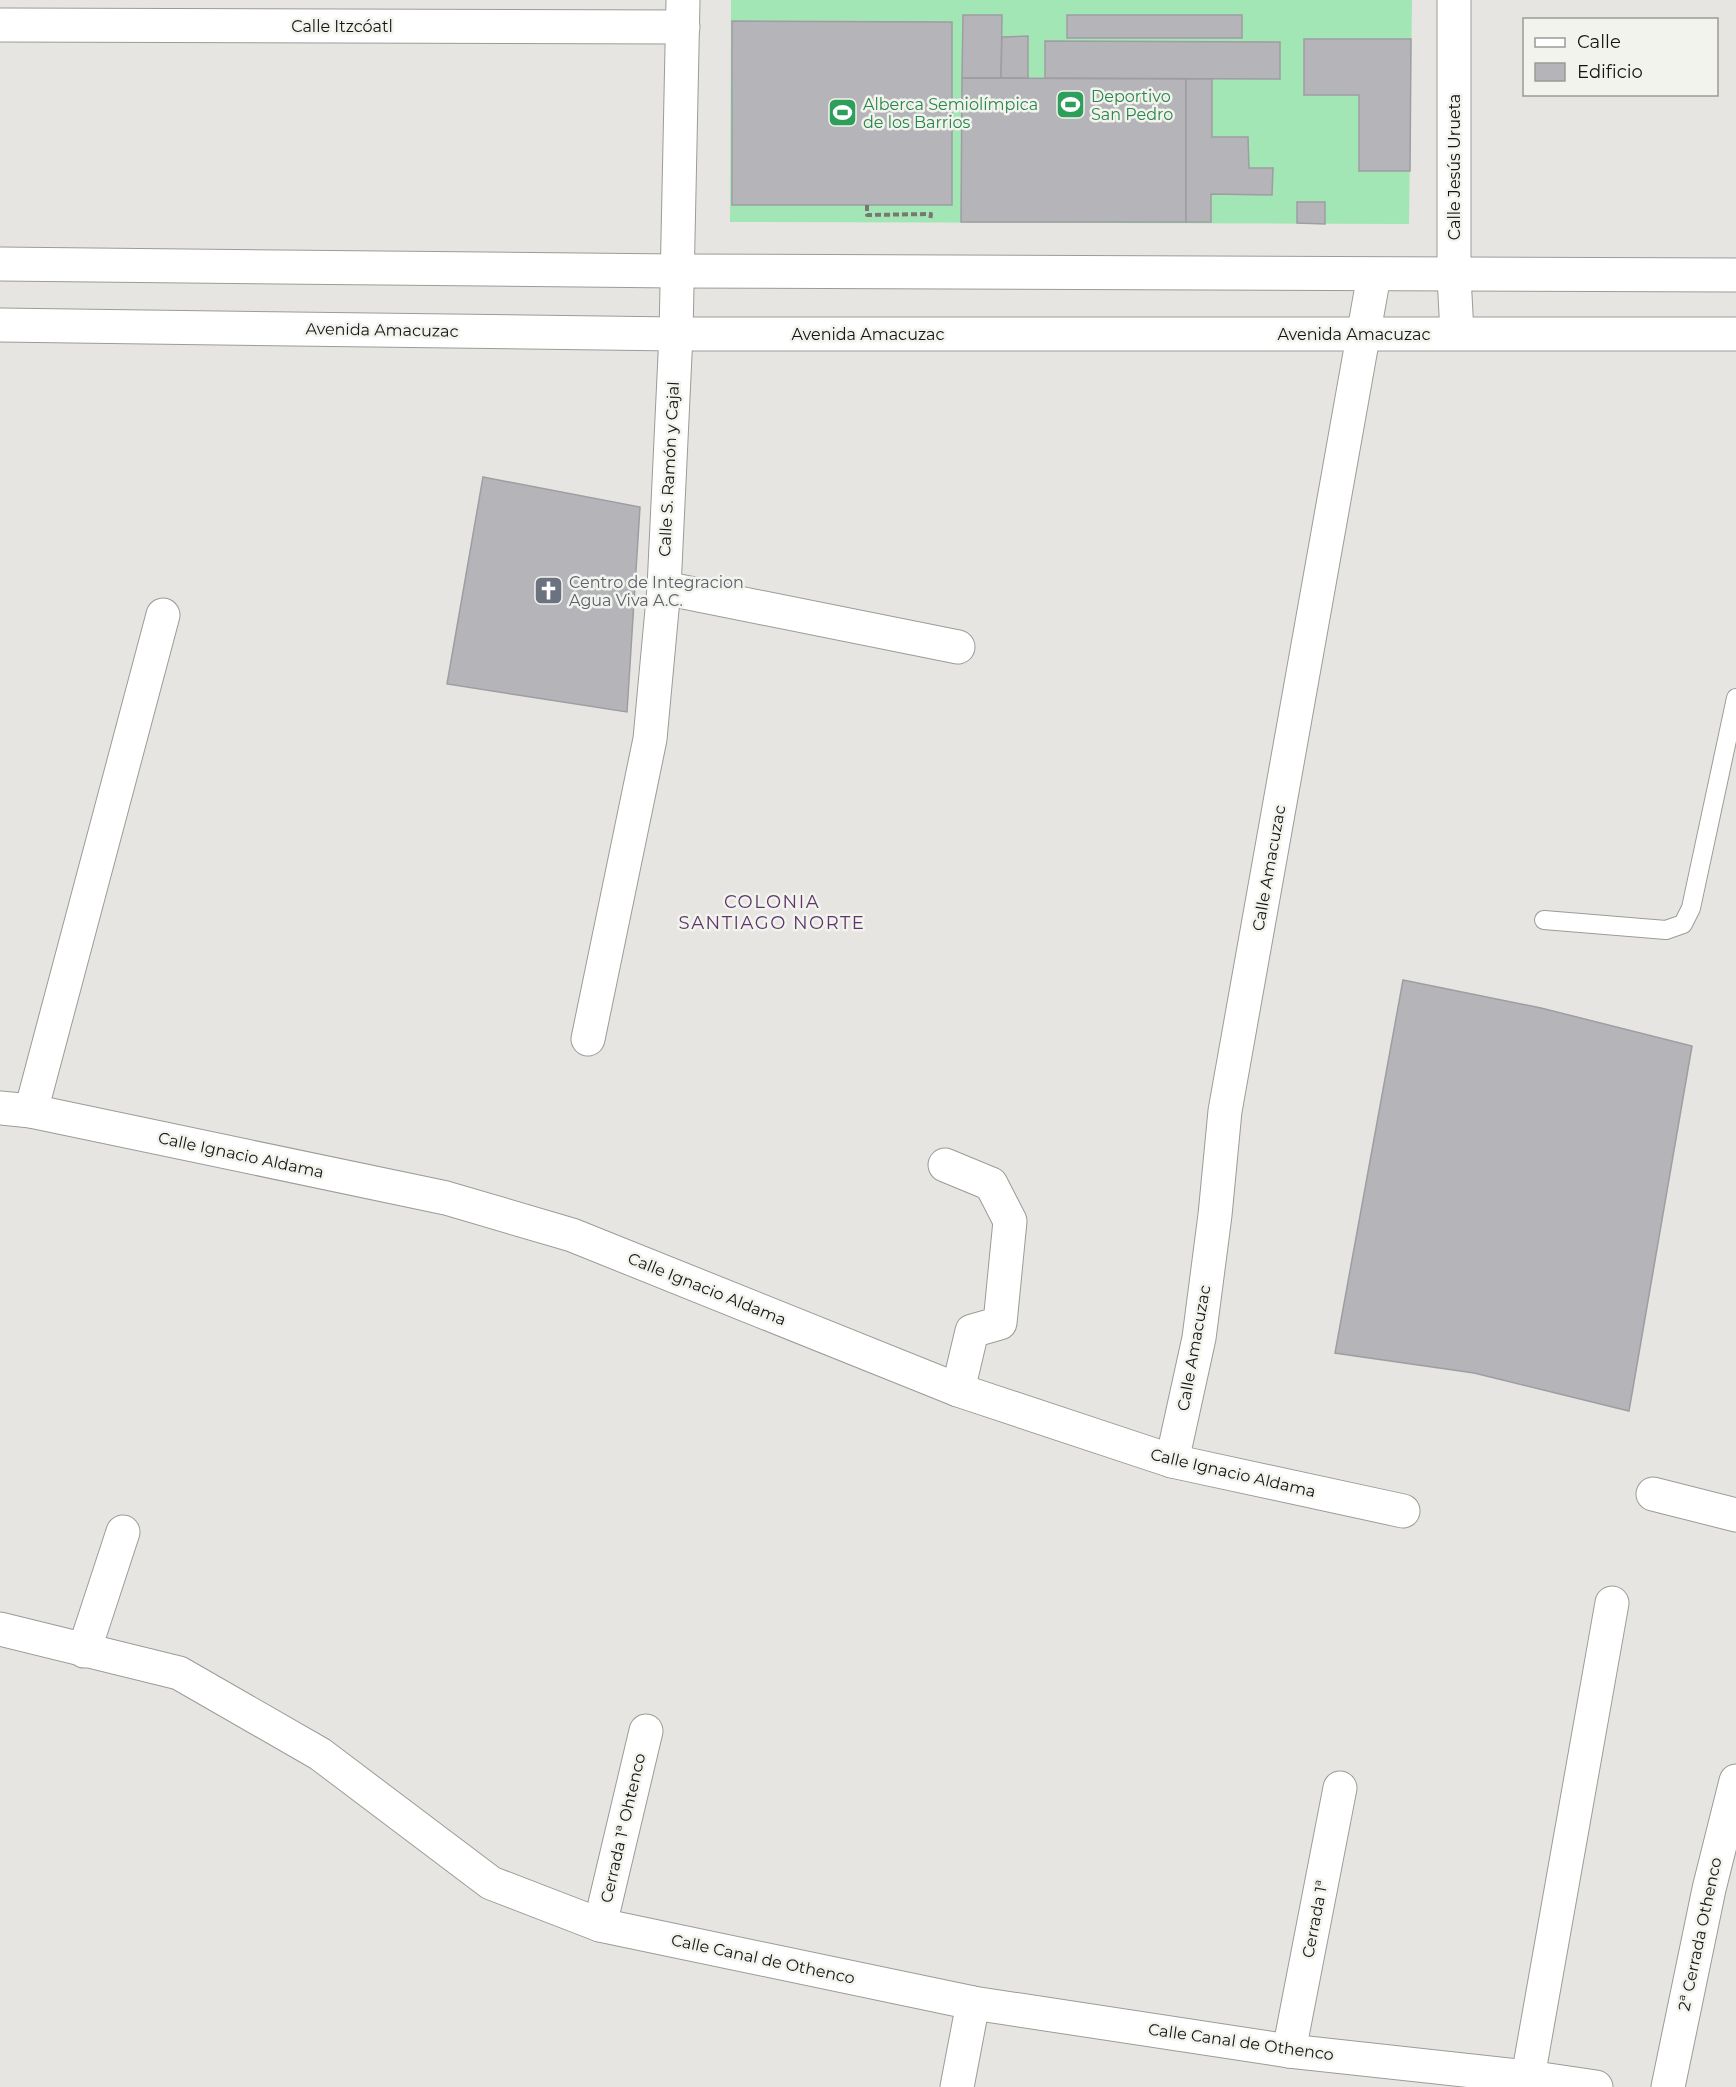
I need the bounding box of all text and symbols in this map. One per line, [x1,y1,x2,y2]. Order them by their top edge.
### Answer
street label: Calle Itzcóatl [291,17,393,36]
legend [1523,18,1718,96]
text: Calle [1577,31,1621,53]
text: Edificio [1577,61,1643,83]
place label: Deportivo San Pedro [1091,87,1173,124]
sports icon: Deportivo San Pedro [1054,89,1086,121]
street label: Calle Jesús Urueta [1445,94,1464,240]
place label: Alberca Semiolímpica de los Barrios [863,95,1038,132]
sports icon: Alberca Semiolímpica de los Barrios [826,97,858,129]
street label: Avenida Amacuzac [305,319,459,341]
street label: Avenida Amacuzac [791,325,945,344]
street label: Avenida Amacuzac [1277,325,1431,344]
street label: Calle S. Ramón y Cajal [655,381,683,557]
place label: Centro de Integracion Agua Viva A.C. [569,573,744,610]
church icon: Centro de Integracion Agua Viva A.C. [532,575,564,607]
street label: Calle Amacuzac [1249,804,1289,932]
district label: COLONIA SANTIAGO NORTE [679,891,865,934]
street label: Calle Ignacio Aldama [156,1128,326,1182]
street label: Calle Ignacio Aldama [625,1249,789,1329]
street label: Calle Amacuzac [1174,1284,1214,1412]
street label: Calle Ignacio Aldama [1148,1445,1318,1501]
street label: Cerrada 1ª Ohtenco [597,1751,649,1905]
street label: 2ª Cerrada Othenco [1674,1855,1726,2013]
street label: Cerrada 1ª [1298,1878,1332,1960]
street label: Calle Canal de Othenco [669,1930,857,1988]
street label: Calle Canal de Othenco [1147,2020,1335,2064]

